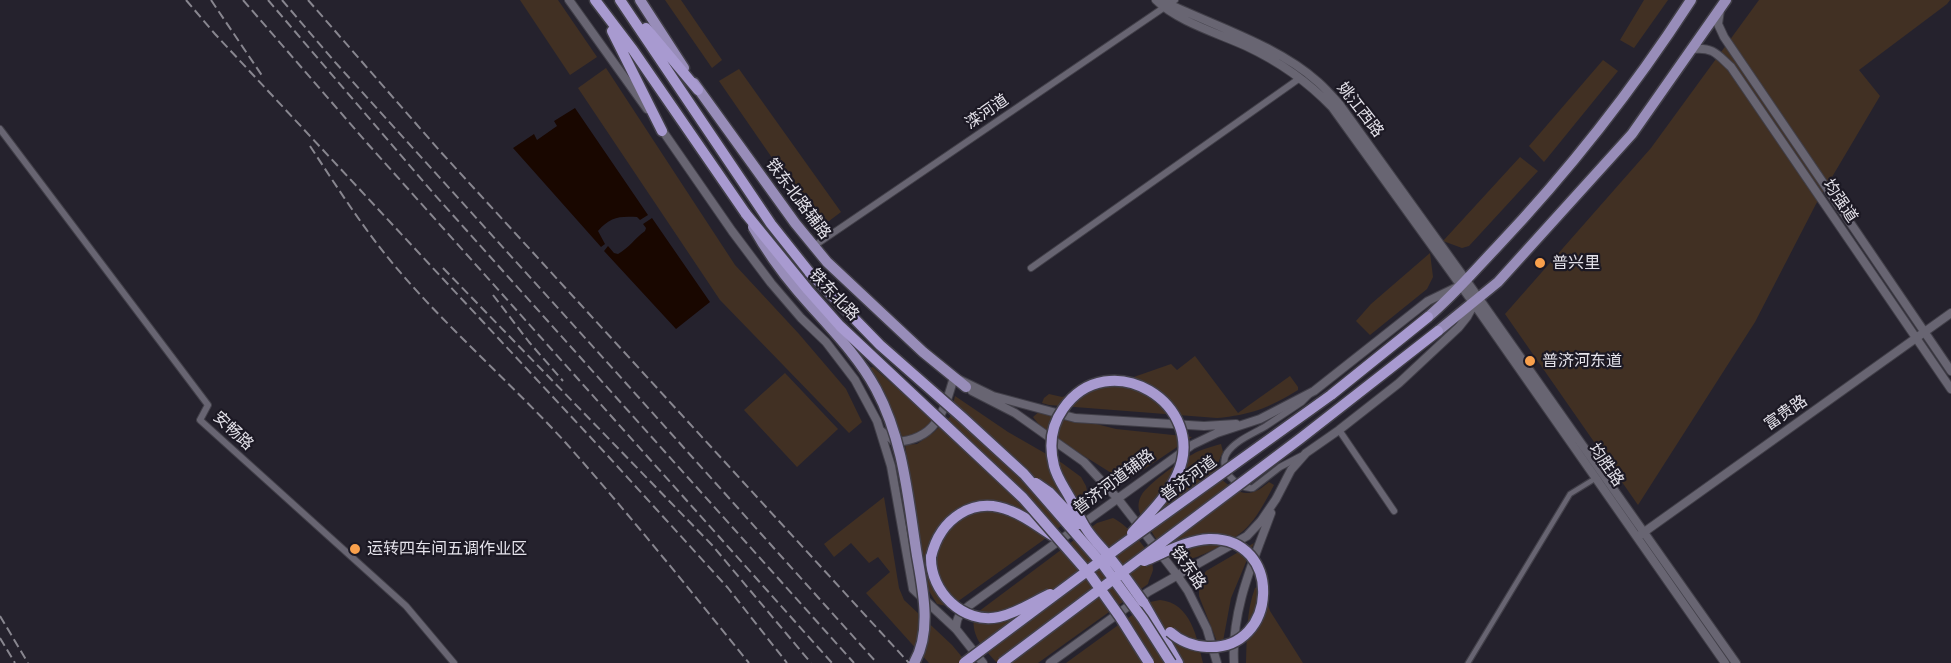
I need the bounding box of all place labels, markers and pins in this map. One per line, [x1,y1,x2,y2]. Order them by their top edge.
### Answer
place label: 普兴里 [1552,253,1600,273]
marker: 普兴里 [1533,256,1547,270]
place label: 普济河东道 [1542,351,1622,371]
marker: 普济河东道 [1523,354,1537,368]
place label: 运转四车间五调作业区 [367,539,527,559]
marker: 运转四车间五调作业区 [348,542,362,556]

